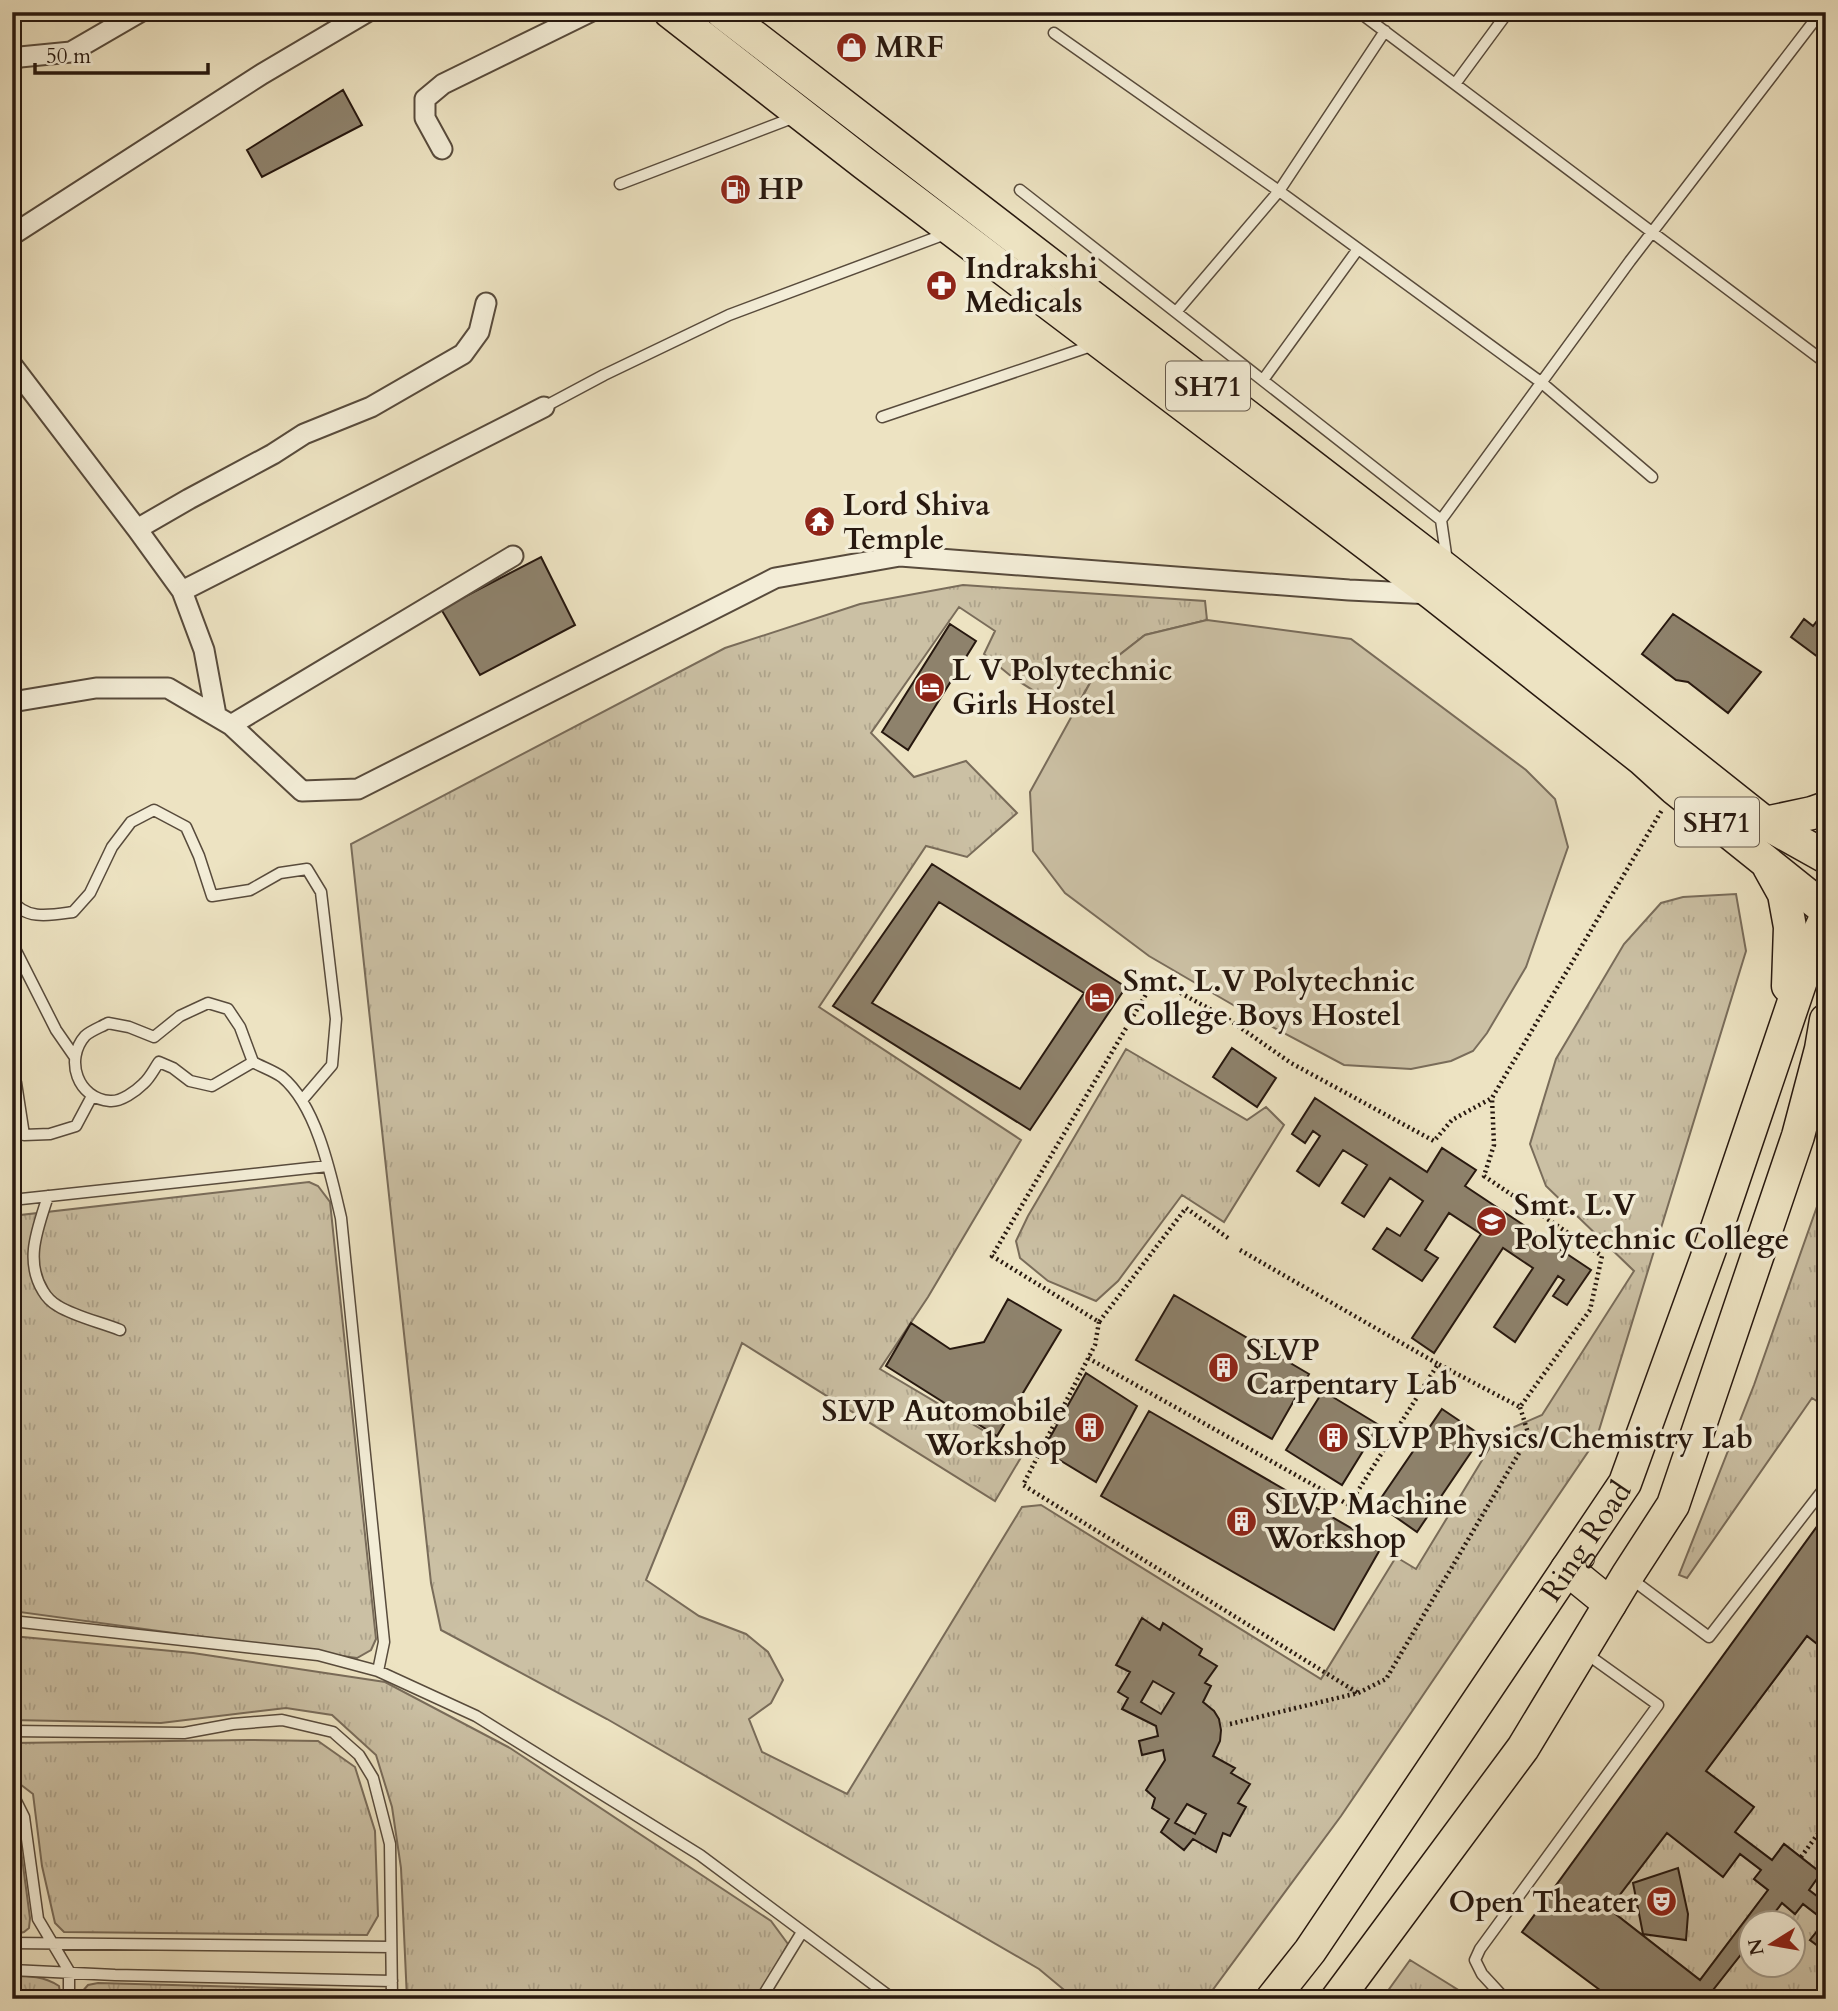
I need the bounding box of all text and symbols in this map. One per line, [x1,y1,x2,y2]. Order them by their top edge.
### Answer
place label: MRF [875,27,944,68]
shop icon: MRF [835,30,869,64]
scale bar [35,32,208,76]
text: 50 m [46,42,91,71]
place label: HP [758,169,803,210]
fuel station icon: HP [718,172,752,206]
place label: Indrakshi Medicals [965,248,1098,323]
pharmacy icon: Indrakshi Medicals [925,268,959,302]
road number: SH71 [1166,362,1250,410]
place label: Lord Shiva Temple [843,485,990,560]
temple icon: Lord Shiva Temple [803,505,837,539]
place label: L V Polytechnic Girls Hostel [952,650,1173,725]
hotel icon: L V Polytechnic Girls Hostel [912,670,946,704]
road number: SH71 [1675,798,1759,846]
place label: Smt. L.V Polytechnic College Boys Hostel [1123,961,1415,1036]
hotel icon: Smt. L.V Polytechnic College Boys Hostel [1083,981,1117,1015]
place label: Smt. L.V Polytechnic College [1514,1185,1789,1260]
school or university icon: Smt. L.V Polytechnic College [1474,1205,1508,1239]
place label: SLVP Carpentary Lab [1246,1330,1458,1405]
building icon: SLVP Carpentary Lab [1206,1350,1240,1384]
place label: SLVP Automobile Workshop [821,1391,1067,1466]
building icon: SLVP Automobile Workshop [1073,1411,1107,1445]
place label: SLVP Physics/Chemistry Lab [1356,1418,1753,1459]
building icon: SLVP Physics/Chemistry Lab [1316,1421,1350,1455]
street label: Ring Road [1531,1473,1641,1610]
place label: SLVP Machine Workshop [1264,1484,1468,1559]
building icon: SLVP Machine Workshop [1225,1504,1259,1538]
place label: Open Theater [1449,1882,1639,1923]
theatre icon: Open Theater [1644,1885,1678,1919]
north arrow [1736,1910,1806,1980]
text: N [1742,1936,1771,1958]

